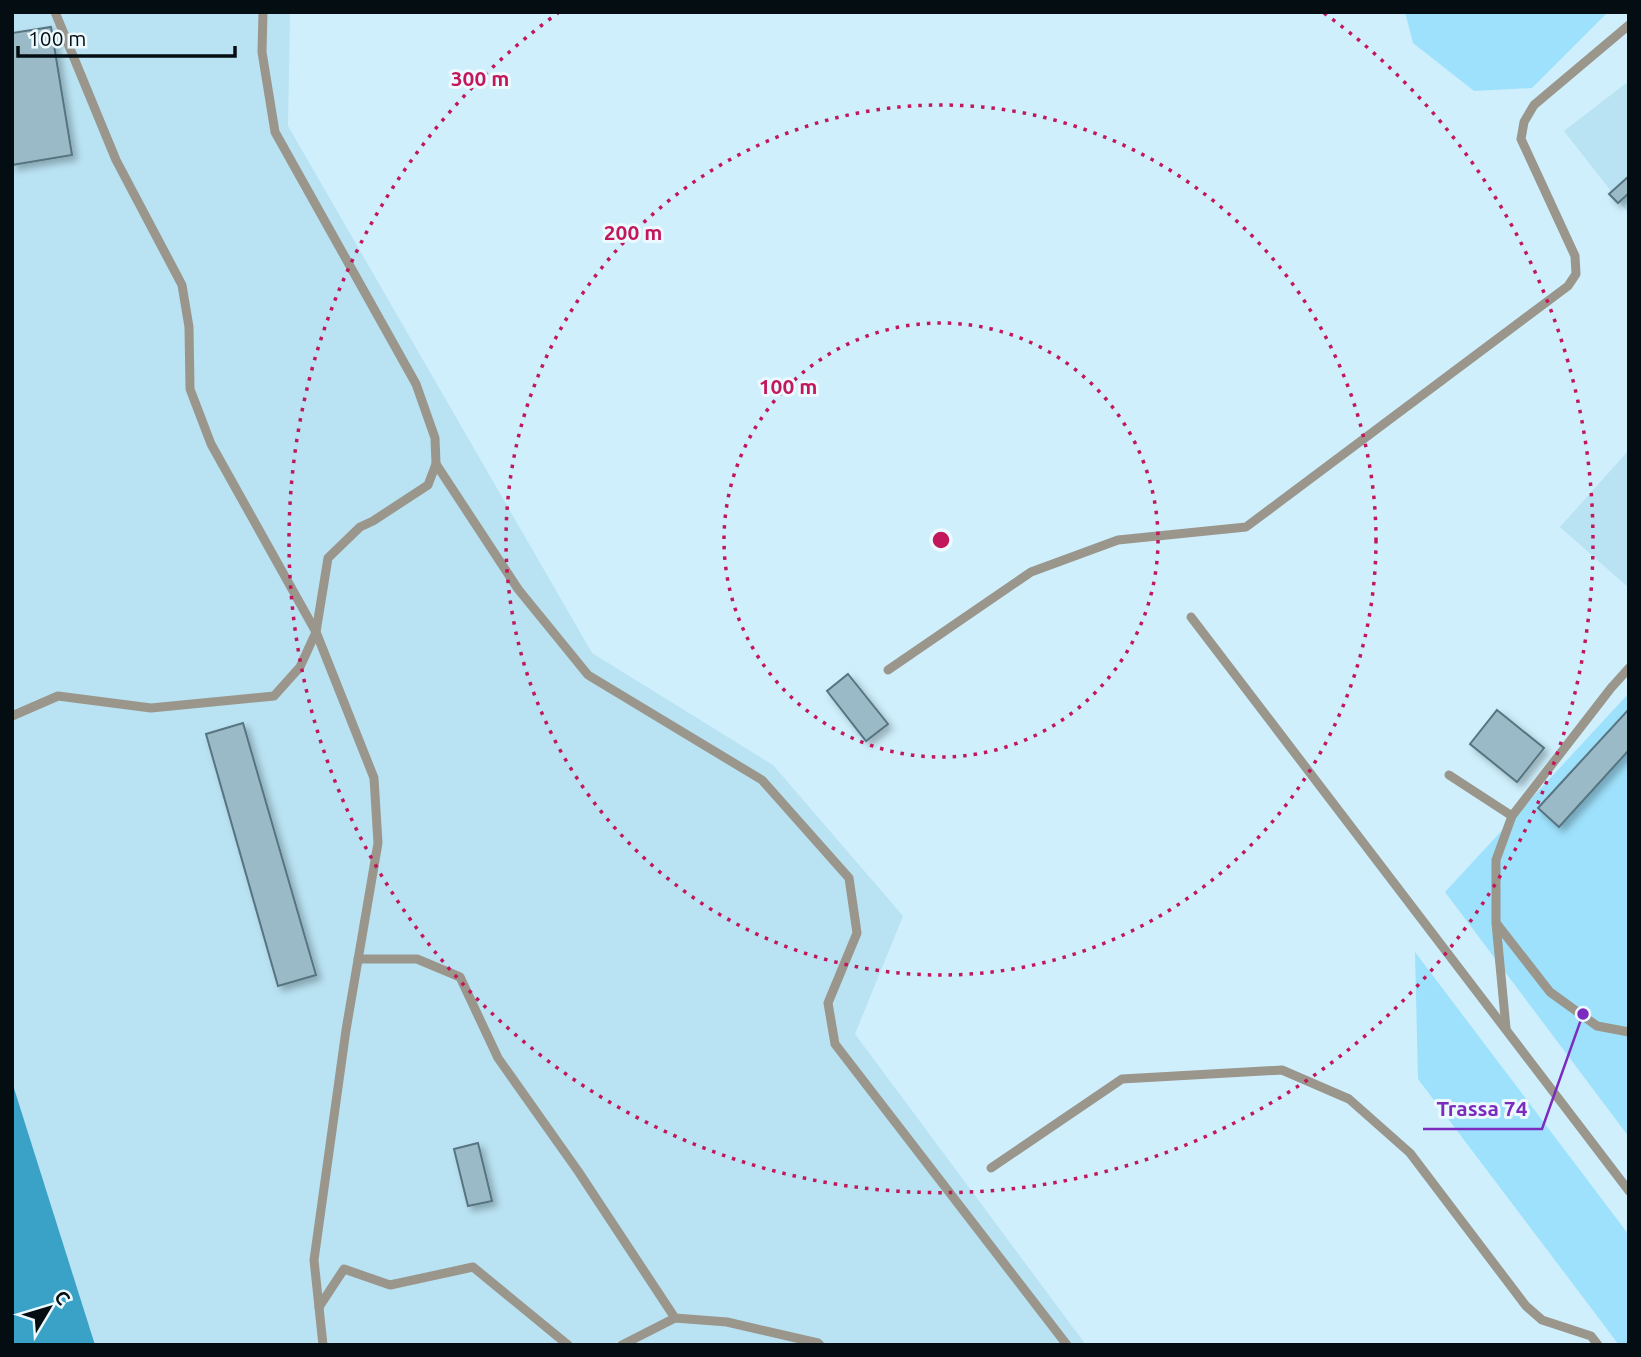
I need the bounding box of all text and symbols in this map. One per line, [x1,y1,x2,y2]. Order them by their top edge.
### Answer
scale bar [18,14,234,58]
text: 100 m [28,26,86,50]
text: 300 m [451,66,509,90]
text: 200 m [604,220,662,244]
text: 100 m [759,374,817,398]
centre of rings [929,528,953,552]
callout: Trassa 74 [1423,1087,1542,1129]
text: Trassa 74 [1436,1096,1528,1120]
north arrow [14,1273,84,1343]
text: С [50,1286,75,1309]

